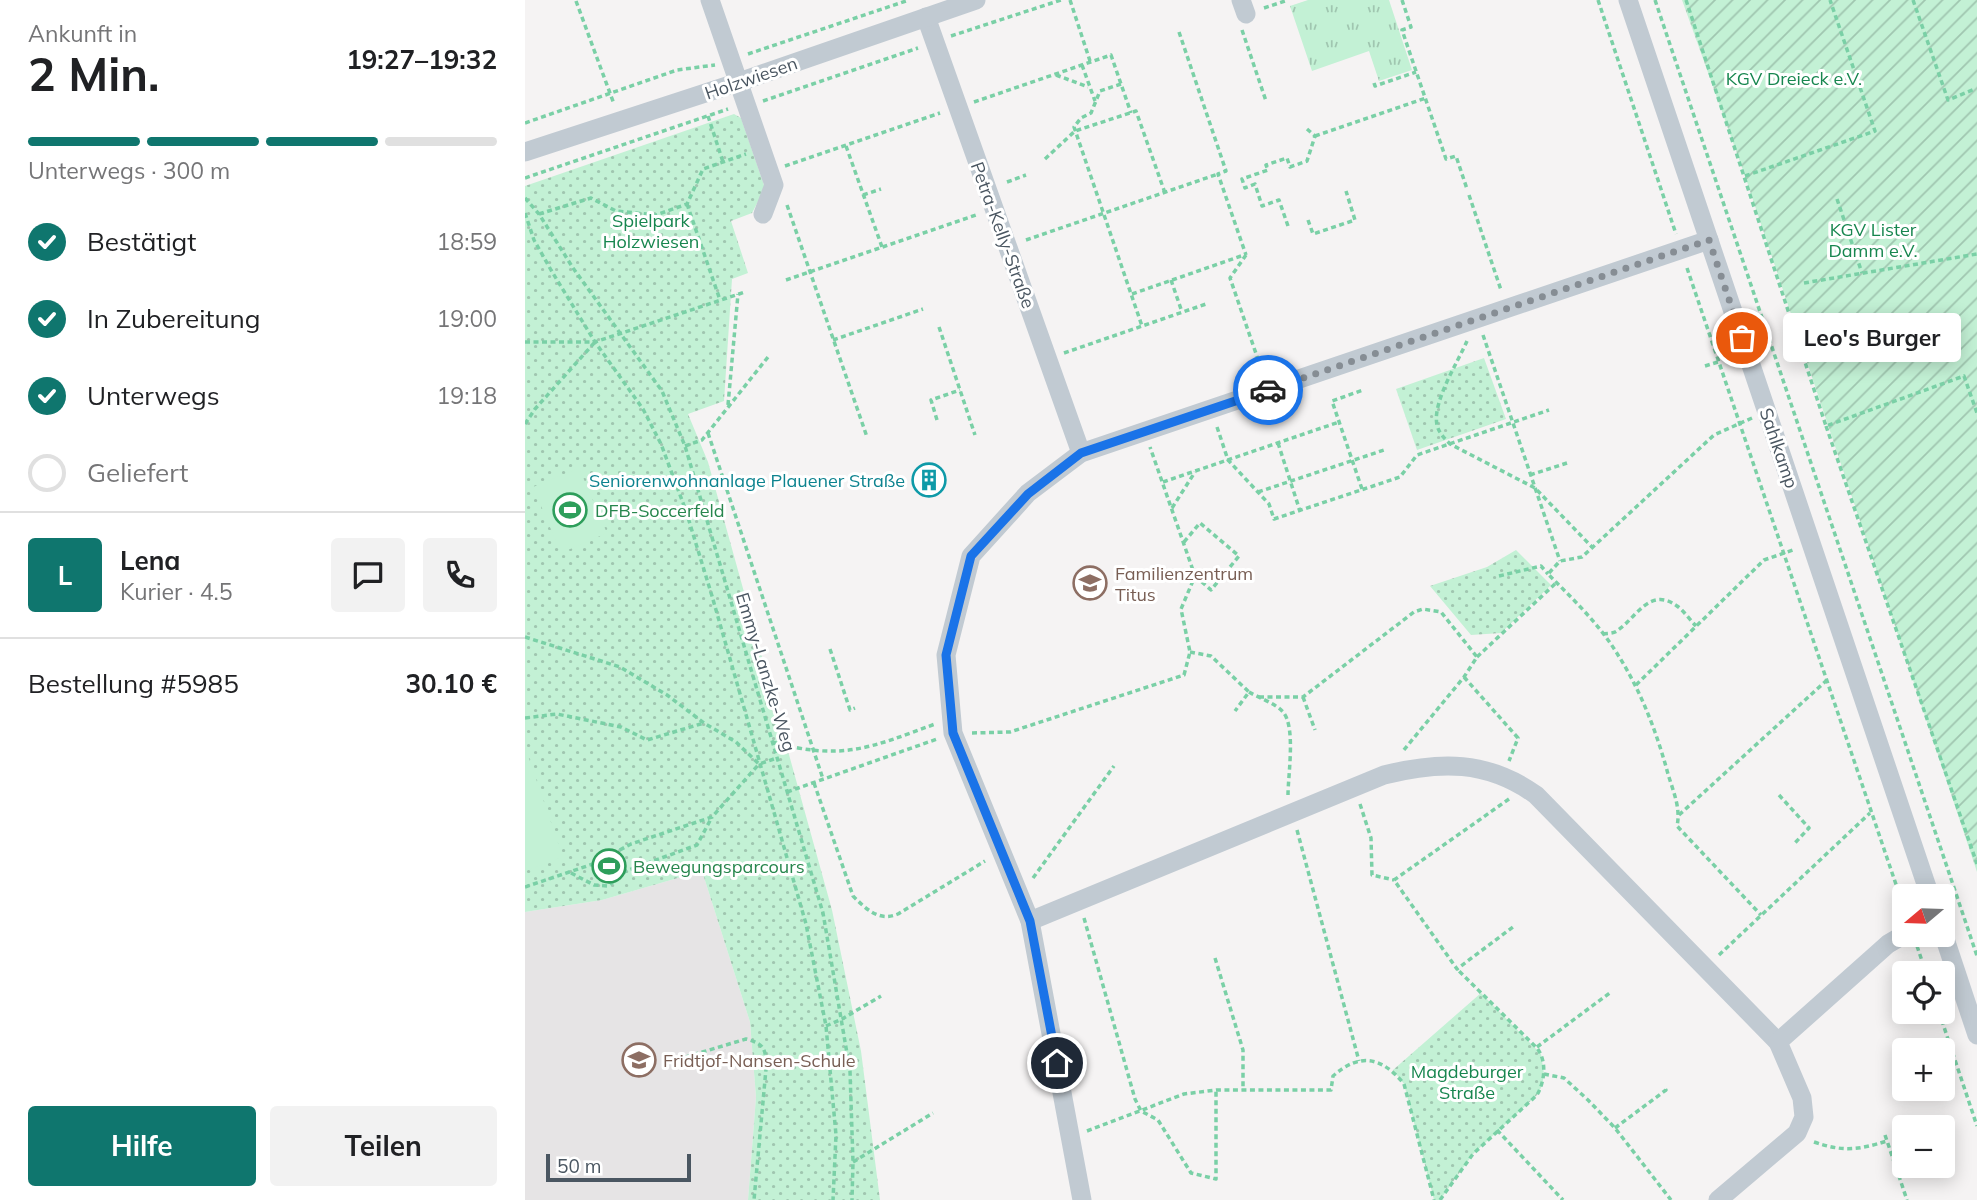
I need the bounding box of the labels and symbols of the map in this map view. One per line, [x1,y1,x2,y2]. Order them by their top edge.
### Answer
street label: Holzwiesen [702,51,800,105]
park label: KGV Dreieck e.V. [1726,67,1862,90]
street label: Petra-Kelly-Straße [966,159,1040,311]
park label: Spielpark Holzwiesen [603,209,699,253]
park label: KGV Lister Damm e.V. [1828,218,1918,262]
pin [1712,308,1772,368]
callout: Leo's Burger [1784,314,1963,362]
courier [1233,355,1303,425]
street label: Sahlkamp [1755,405,1803,491]
building icon: Seniorenwohnanlage Plauener Straße [910,461,948,499]
place label: Seniorenwohnanlage Plauener Straße [589,469,905,492]
sports icon: DFB-Soccerfeld [551,491,589,529]
place label: DFB-Soccerfeld [595,499,725,522]
place label: Familienzentrum Titus [1115,562,1253,606]
school or university icon: Familienzentrum Titus [1071,564,1109,602]
street label: Emmy-Lanzke-Weg [731,590,801,754]
sports icon: Bewegungsparcours [590,847,628,885]
place label: Bewegungsparcours [633,855,805,878]
north arrow [1892,884,1955,947]
pin [1027,1033,1087,1093]
school or university icon: Fridtjof-Nansen-Schule [620,1041,658,1079]
place label: Fridtjof-Nansen-Schule [663,1049,856,1072]
park label: Magdeburger Straße [1411,1060,1524,1104]
scale bar [546,1151,691,1183]

